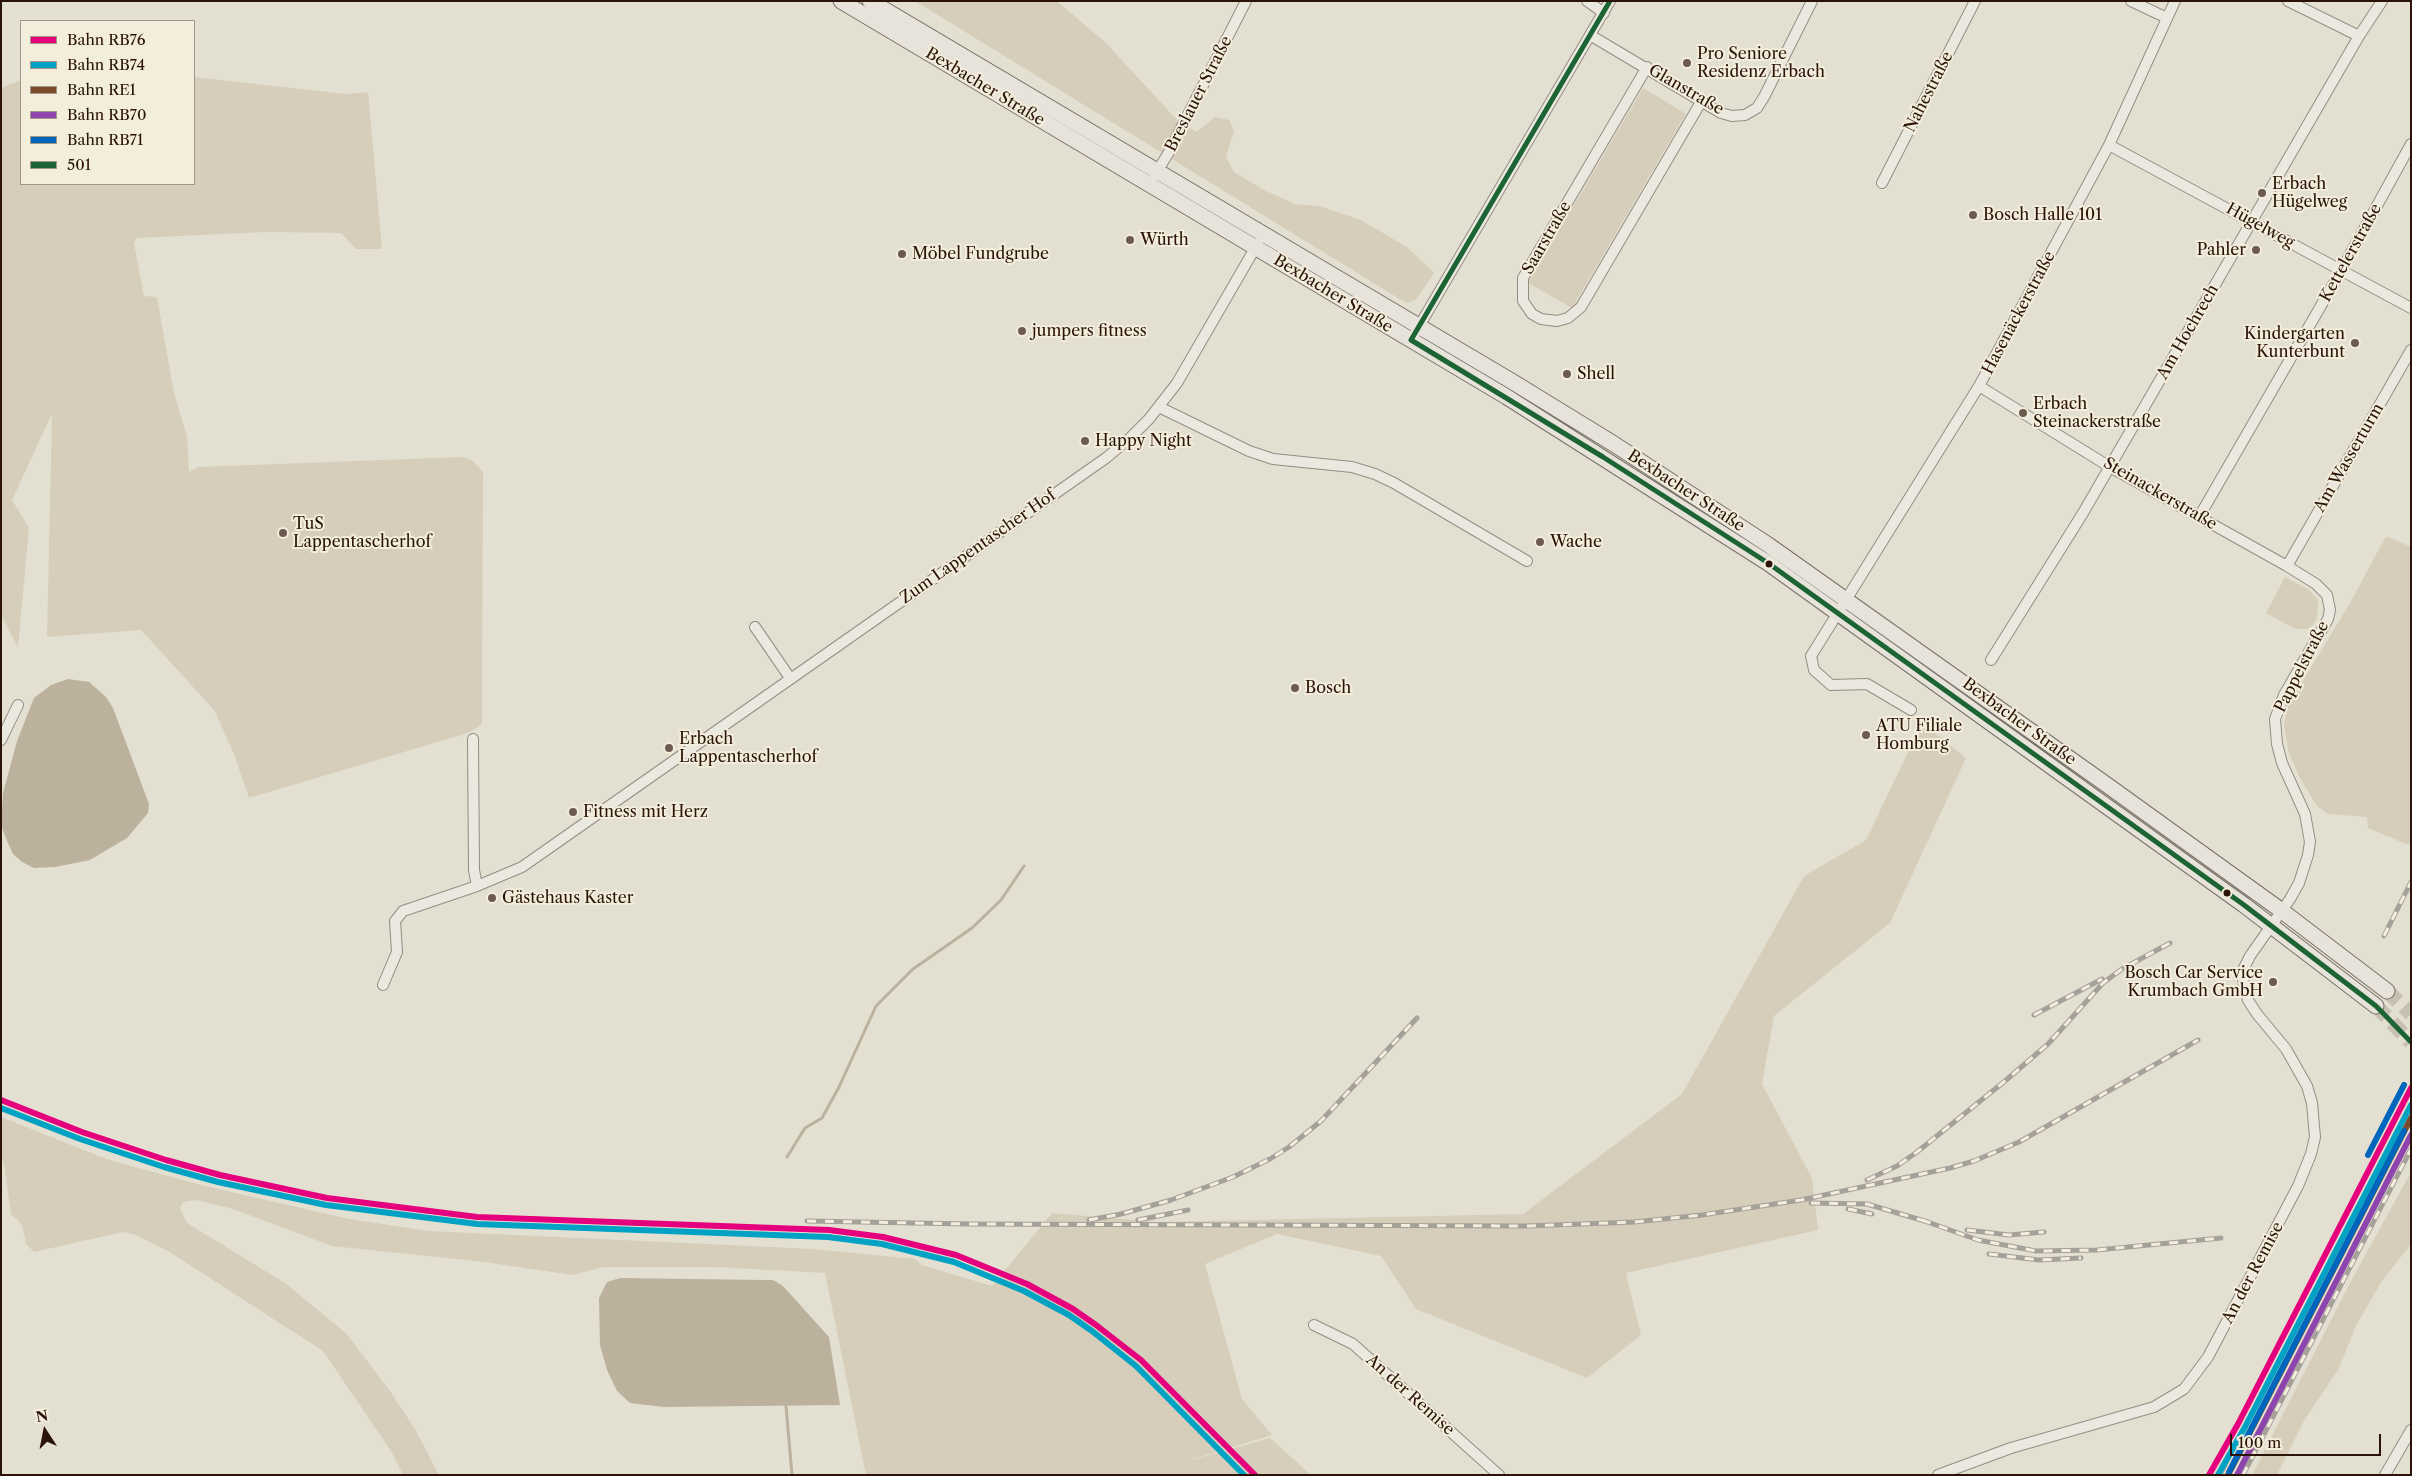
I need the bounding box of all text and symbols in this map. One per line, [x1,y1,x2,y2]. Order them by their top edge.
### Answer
legend [20,20,195,185]
text: Bahn RB76 [67,30,145,49]
street label: Breslauer Straße [1162,33,1236,155]
street label: Bexbacher Straße [922,44,1048,130]
place label: Pro Seniore Residenz Erbach [1697,44,1825,82]
street label: Nahestraße [1900,48,1958,136]
text: Bahn RB74 [67,55,145,74]
marker: Pro Seniore Residenz Erbach [1681,57,1693,69]
street label: Glanstraße [1645,61,1727,119]
text: Bahn RE1 [67,80,136,99]
text: Bahn RB70 [67,105,147,124]
text: Bahn RB71 [67,130,143,149]
text: 501 [67,155,91,174]
place label: Erbach Hügelweg [2272,174,2347,212]
marker: Erbach Hügelweg [2256,187,2268,199]
street label: Saarstraße [1518,198,1576,278]
street label: Hügelweg [2222,199,2298,253]
street label: Kettelerstraße [2316,200,2386,306]
place label: Bosch Halle 101 [1983,205,2102,225]
marker: Bosch Halle 101 [1967,209,1979,221]
place label: Würth [1140,230,1189,250]
marker: Würth [1124,234,1136,246]
place label: Pahler [2197,240,2246,260]
place label: Möbel Fundgrube [912,244,1049,264]
marker: Pahler [2250,244,2262,256]
marker: Möbel Fundgrube [896,248,908,260]
street label: Hasenäckerstraße [1978,248,2060,378]
street label: Bexbacher Straße [1270,251,1396,337]
street label: Am Hochrech [2153,281,2223,383]
place label: jumpers fitness [1032,321,1147,341]
place label: Kindergarten Kunterbunt [2244,324,2345,362]
marker: jumpers fitness [1016,325,1028,337]
marker: Kindergarten Kunterbunt [2349,337,2361,349]
place label: Shell [1577,364,1615,384]
marker: Shell [1561,368,1573,380]
place label: Erbach Steinackerstraße [2033,394,2161,432]
street label: Am Wasserturm [2310,400,2388,516]
marker: Erbach Steinackerstraße [2017,407,2029,419]
place label: Happy Night [1095,431,1192,451]
marker: Happy Night [1079,435,1091,447]
street label: Bexbacher Straße [1624,446,1748,536]
street label: Steinackerstraße [2100,454,2220,534]
street label: Zum Lappentascher Hof [896,486,1060,608]
place label: TuS Lappentascherhof [293,514,431,552]
marker: TuS Lappentascherhof [277,527,289,539]
place label: Wache [1550,532,1602,552]
marker: Wache [1534,536,1546,548]
unlabelled marker [1764,559,1774,569]
street label: Pappelstraße [2271,618,2333,716]
street label: Bexbacher Straße [1958,674,2080,770]
place label: Bosch [1305,678,1351,698]
marker: Bosch [1289,682,1301,694]
place label: ATU Filiale Homburg [1876,716,1962,754]
place label: Erbach Lappentascherhof [679,729,817,767]
marker: ATU Filiale Homburg [1860,729,1872,741]
marker: Erbach Lappentascherhof [663,742,675,754]
place label: Fitness mit Herz [583,802,708,822]
marker: Fitness mit Herz [567,806,579,818]
place label: Gästehaus Kaster [502,888,633,908]
unlabelled marker [2222,888,2232,898]
marker: Gästehaus Kaster [486,892,498,904]
place label: Bosch Car Service Krumbach GmbH [2124,963,2263,1001]
marker: Bosch Car Service Krumbach GmbH [2267,976,2279,988]
street label: An der Remise [2218,1219,2288,1327]
street label: An der Remise [1362,1350,1458,1440]
north arrow [20,1406,70,1456]
text: N [34,1406,50,1426]
scale bar [2232,1424,2383,1456]
text: 100 m [2238,1433,2281,1452]

